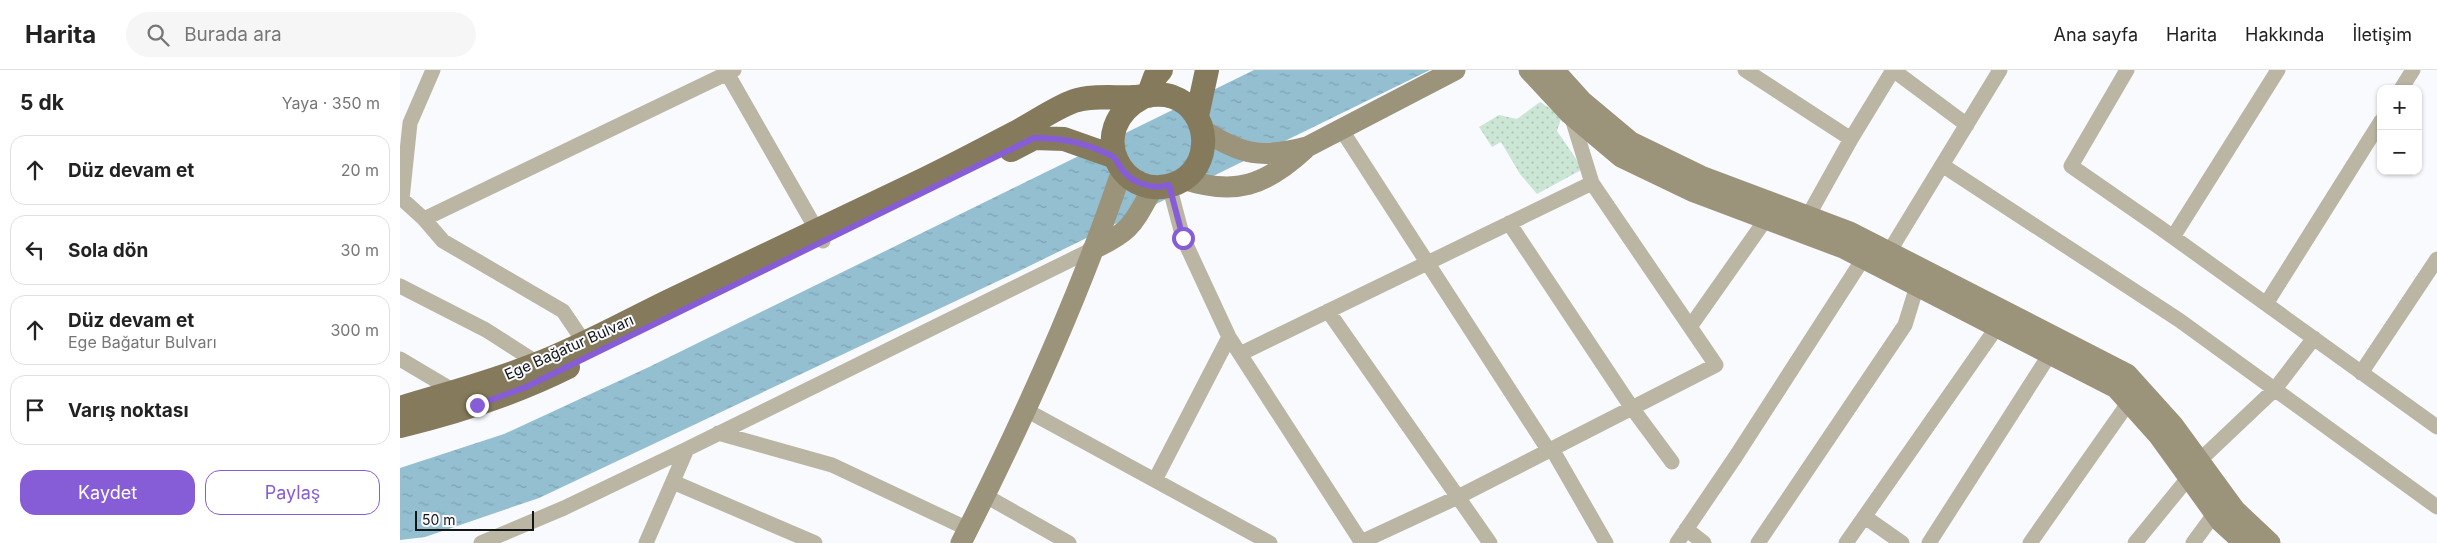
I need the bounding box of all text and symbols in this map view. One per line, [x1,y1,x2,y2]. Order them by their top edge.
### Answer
search box [126,12,476,57]
text: Harita [25,20,96,49]
icon: search [144,21,172,49]
text: Burada ara [184,23,282,46]
text: Ana sayfa [2054,24,2138,45]
text: Harita [2166,24,2217,45]
text: Hakkında [2245,24,2324,45]
text: İletişim [2352,24,2412,45]
map controls [2377,85,2422,175]
button: + [2377,85,2422,130]
text: 5 dk [20,90,64,115]
text: Yaya · 350 m [282,93,380,113]
button: − [2377,130,2422,175]
icon: ahead [21,156,49,184]
text: Düz devam et [68,159,194,182]
text: 20 m [341,160,379,180]
route start [1172,227,1195,250]
icon: left [21,236,49,264]
text: Sola dön [68,239,148,262]
text: 30 m [341,240,379,260]
text: Düz devam et [68,309,194,332]
street label: Ege Bağatur Bulvarı [501,310,637,384]
icon: ahead [21,316,49,344]
text: 300 m [330,320,379,340]
text: Ege Bağatur Bulvarı [68,332,217,352]
route end [466,394,489,417]
icon: arrive [21,396,49,424]
text: Varış noktası [68,399,189,422]
button: Kaydet [20,470,195,515]
button: Paylaş [205,470,380,515]
scale bar [415,508,534,531]
text: 50 m [422,511,456,528]

